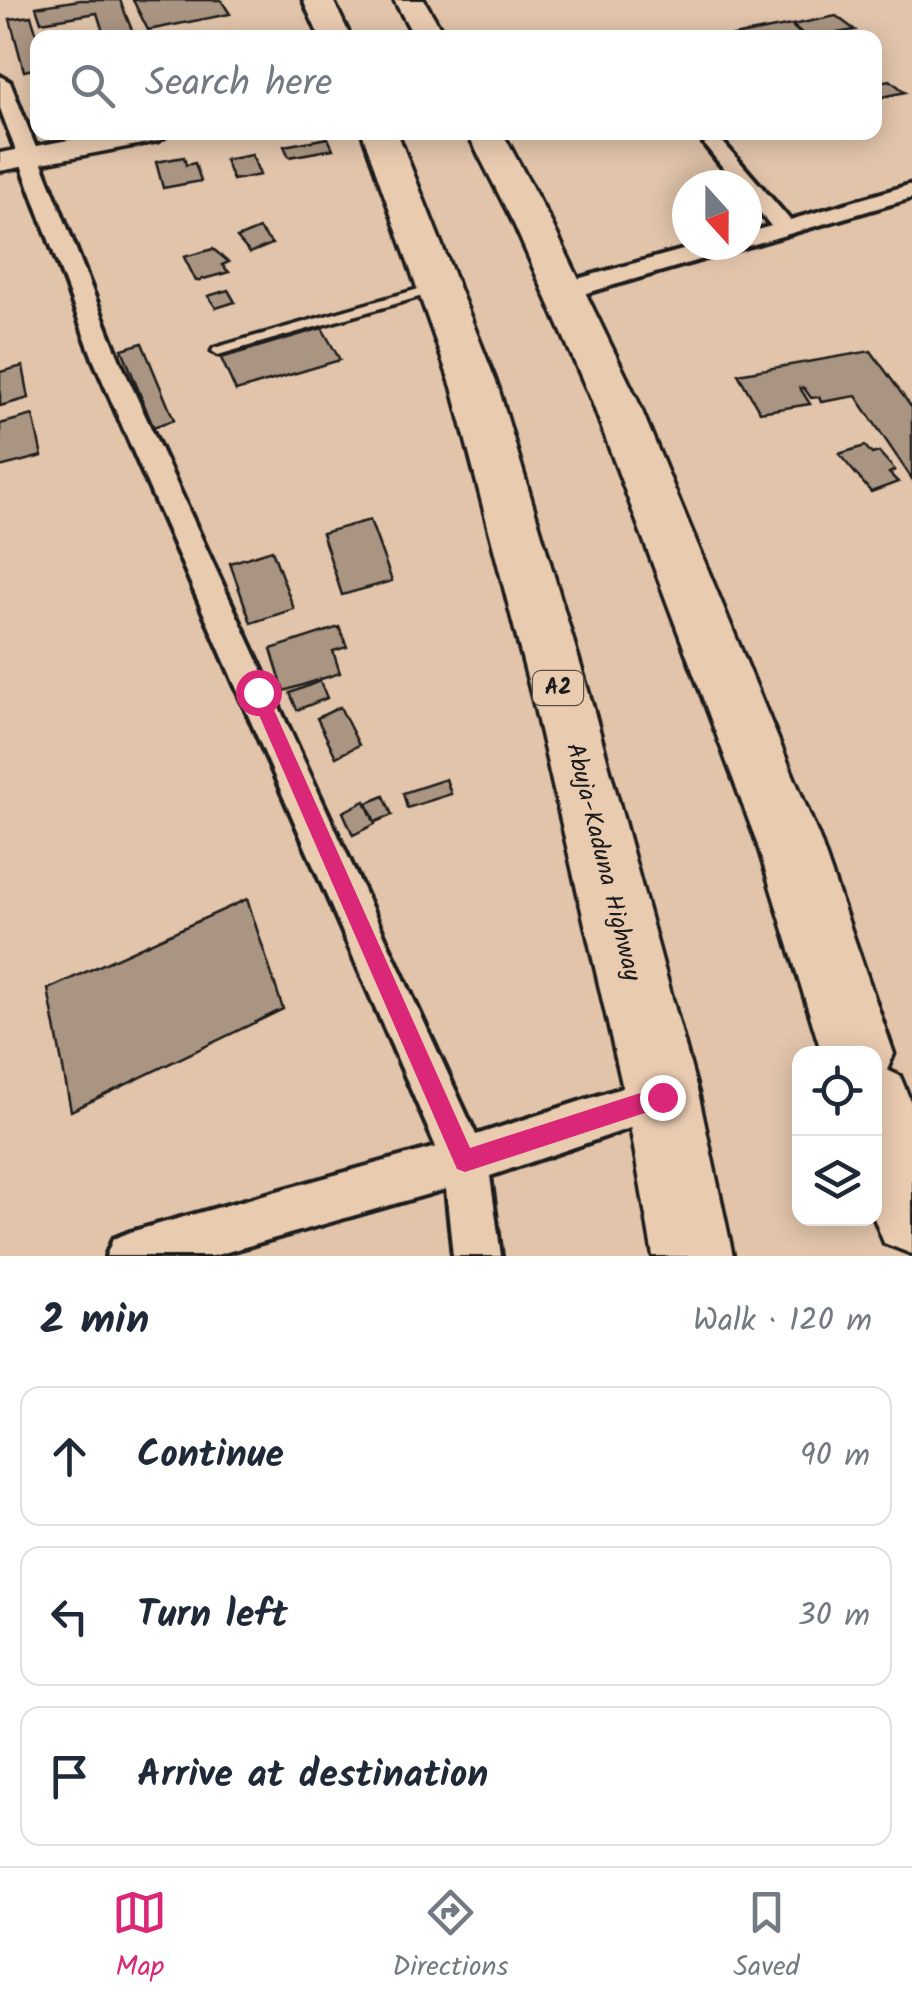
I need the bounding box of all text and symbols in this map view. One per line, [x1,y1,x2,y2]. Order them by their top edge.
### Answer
search box [30,30,882,140]
text: Search here [145,55,332,115]
icon: search [65,58,120,113]
north arrow [672,170,762,260]
route start [236,670,282,716]
road number: A2 [533,671,583,705]
street label: Abuja-Kaduna Highway [554,739,652,986]
map controls [792,1046,882,1226]
button: locate [792,1046,882,1136]
route end [640,1075,686,1121]
button: layers [792,1136,882,1226]
text: 2 min [40,1288,149,1355]
text: Walk · 120 m [693,1296,872,1347]
text: Continue [137,1426,284,1486]
icon: ahead [42,1429,97,1484]
text: 90 m [800,1431,870,1482]
text: Turn left [137,1586,288,1646]
icon: left [42,1589,97,1644]
text: 30 m [797,1591,870,1642]
text: Arrive at destination [137,1746,488,1806]
icon: arrive [42,1749,97,1804]
tab: Map [112,1885,167,1990]
tab: Directions [392,1885,508,1990]
tab: Saved [733,1885,800,1990]

